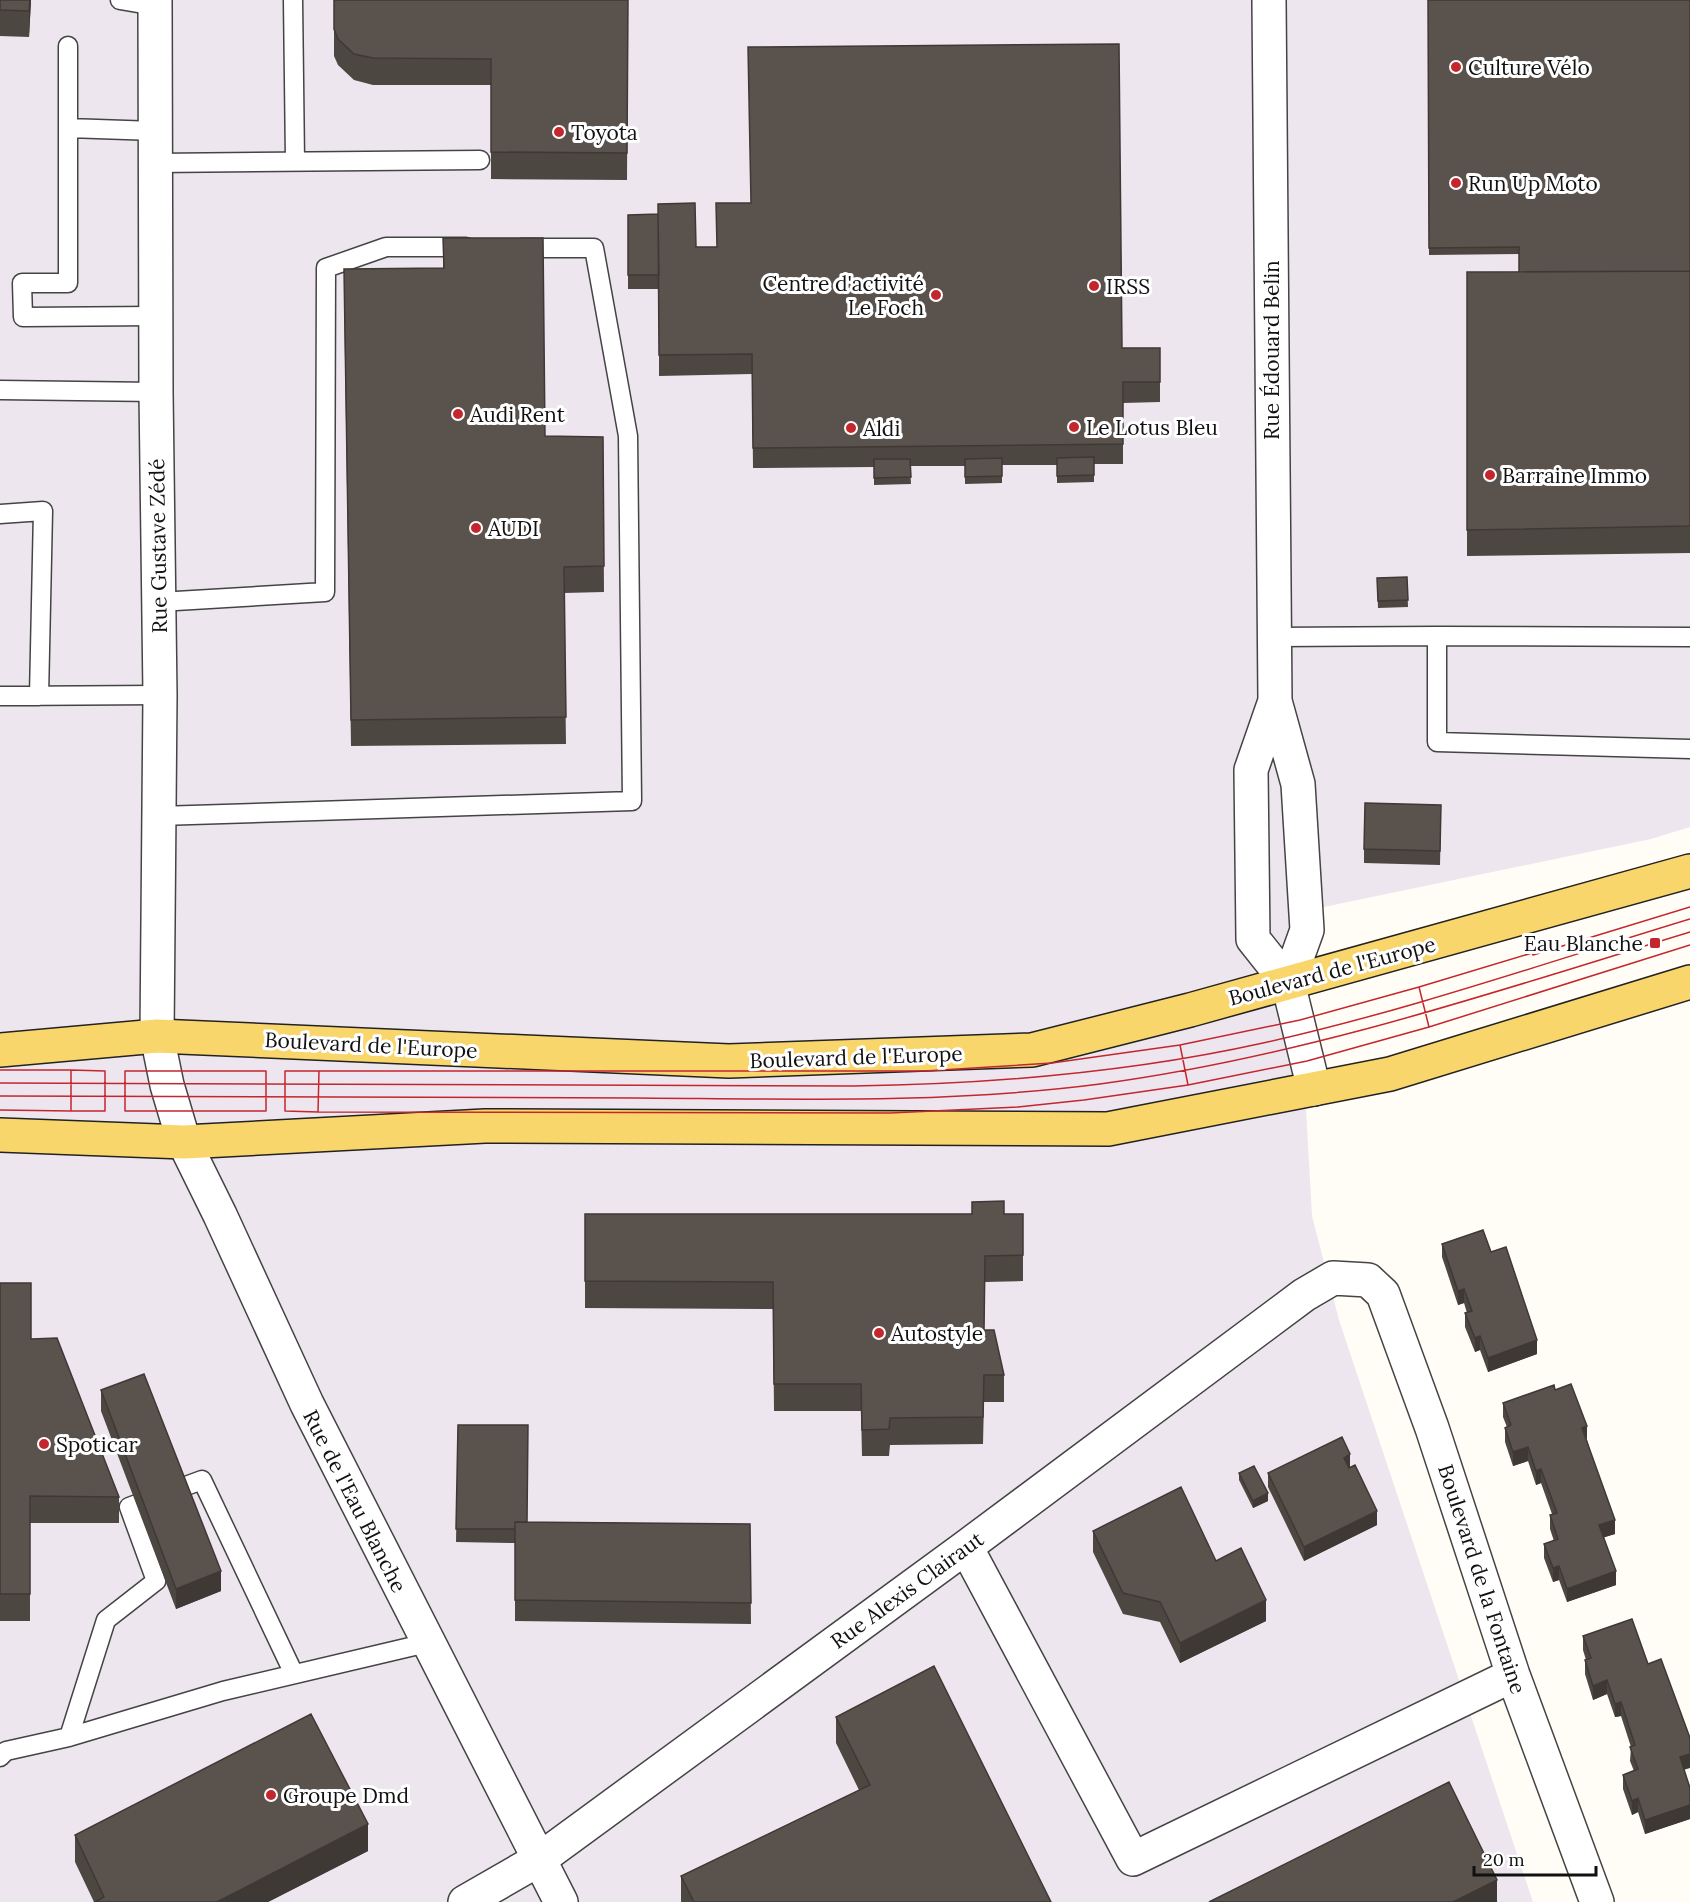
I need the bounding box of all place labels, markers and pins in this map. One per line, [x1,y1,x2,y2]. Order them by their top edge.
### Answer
place label: Culture Vélo [1468,54,1590,81]
marker: Culture Vélo [1449,60,1463,74]
place label: Toyota [571,119,638,146]
marker: Toyota [552,125,566,139]
place label: Run Up Moto [1468,170,1598,197]
marker: Run Up Moto [1449,176,1463,190]
place label: Centre d'activité Le Foch [762,270,924,321]
place label: IRSS [1106,273,1150,300]
marker: IRSS [1087,279,1101,293]
marker: Centre d'activité Le Foch [929,288,943,302]
place label: Audi Rent [469,401,566,428]
marker: Audi Rent [451,407,465,421]
place label: Le Lotus Bleu [1086,414,1218,441]
place label: Aldi [862,415,900,442]
marker: Le Lotus Bleu [1067,420,1081,434]
marker: Aldi [844,421,858,435]
place label: Barraine Immo [1502,462,1647,489]
marker: Barraine Immo [1483,468,1497,482]
place label: AUDI [487,515,539,542]
marker: AUDI [469,521,483,535]
place label: Eau Blanche [1524,930,1643,957]
marker: Eau Blanche [1648,936,1662,950]
place label: Autostyle [890,1320,983,1347]
marker: Autostyle [872,1326,886,1340]
place label: Spoticar [56,1431,138,1458]
marker: Spoticar [37,1437,51,1451]
place label: Groupe Dmd [283,1782,409,1809]
marker: Groupe Dmd [264,1788,278,1802]

